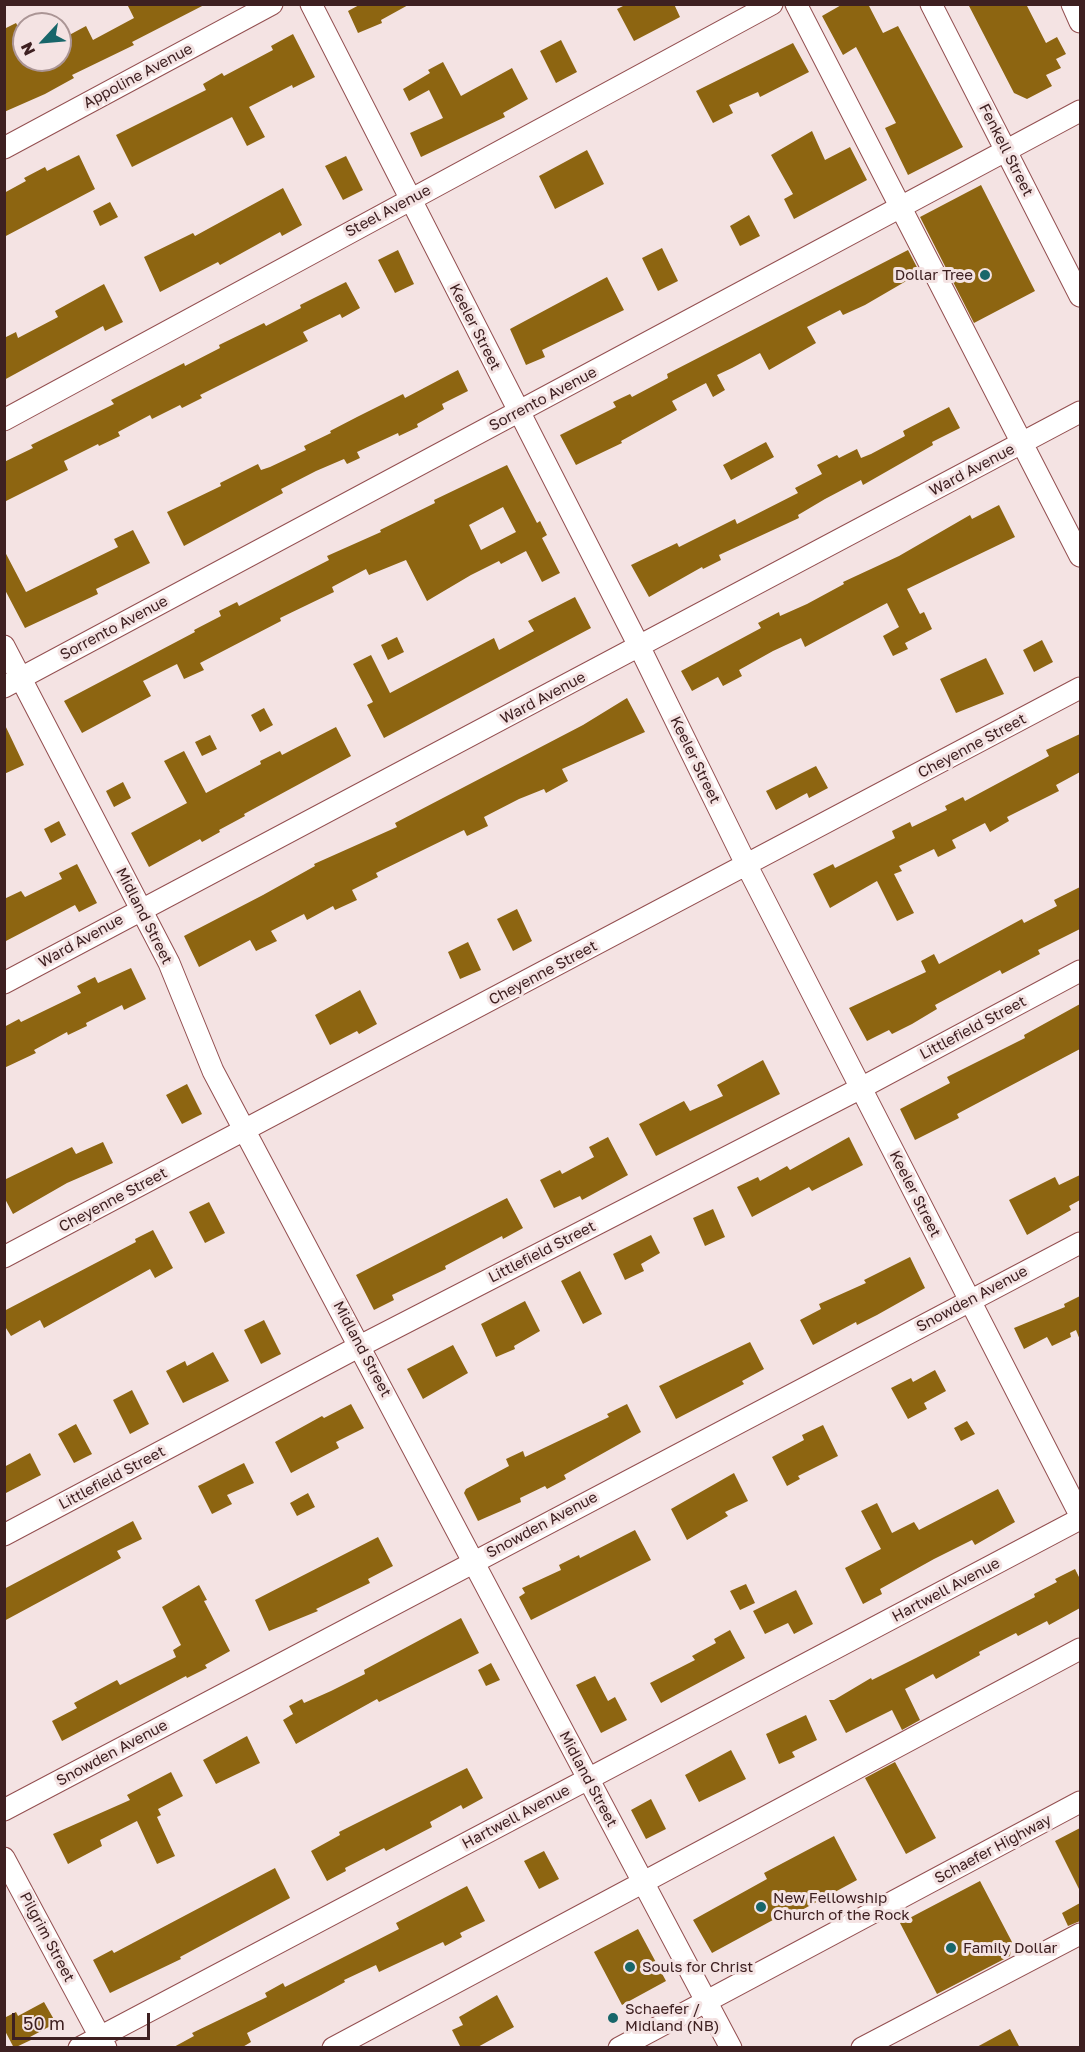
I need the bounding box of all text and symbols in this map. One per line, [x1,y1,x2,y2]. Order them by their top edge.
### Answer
north arrow [12,12,72,72]
text: N [16,39,39,59]
street label: Appoline Avenue [80,40,196,112]
street label: Fenkell Street [975,101,1037,199]
street label: Steel Avenue [342,181,434,241]
place label: Dollar Tree [895,266,973,284]
marker: Dollar Tree [978,268,992,282]
street label: Keeler Street [445,281,505,373]
street label: Sorrento Avenue [486,363,600,435]
street label: Ward Avenue [926,440,1018,500]
street label: Sorrento Avenue [57,592,171,664]
street label: Ward Avenue [497,668,589,728]
street label: Cheyenne Street [915,710,1029,782]
street label: Keeler Street [666,713,724,807]
street label: Midland Street [112,865,176,967]
street label: Ward Avenue [36,910,126,972]
street label: Cheyenne Street [486,937,600,1009]
street label: Littlefield Street [917,992,1029,1064]
street label: Keeler Street [885,1148,945,1240]
street label: Cheyenne Street [56,1164,170,1236]
street label: Littlefield Street [485,1217,599,1287]
street label: Snowden Avenue [913,1262,1031,1336]
street label: Midland Street [329,1298,395,1400]
street label: Littlefield Street [56,1442,168,1514]
street label: Snowden Avenue [483,1488,601,1562]
street label: Hartwell Avenue [889,1554,1003,1626]
street label: Snowden Avenue [53,1716,171,1790]
street label: Midland Street [555,1728,621,1830]
street label: Hartwell Avenue [459,1781,573,1853]
street label: Schaefer Highway [931,1811,1055,1887]
street label: Pilgrim Street [16,1889,78,1985]
place label: New Fellowship Church of the Rock [773,1889,910,1924]
marker: New Fellowship Church of the Rock [754,1900,768,1914]
place label: Family Dollar [963,1939,1057,1957]
marker: Family Dollar [944,1941,958,1955]
place label: Souls for Christ [642,1958,753,1976]
marker: Souls for Christ [623,1960,637,1974]
place label: Schaefer / Midland (NB) [625,2000,719,2035]
scale bar [15,2001,153,2039]
marker: Schaefer / Midland (NB) [606,2011,620,2025]
text: 50 m [23,2012,65,2034]

